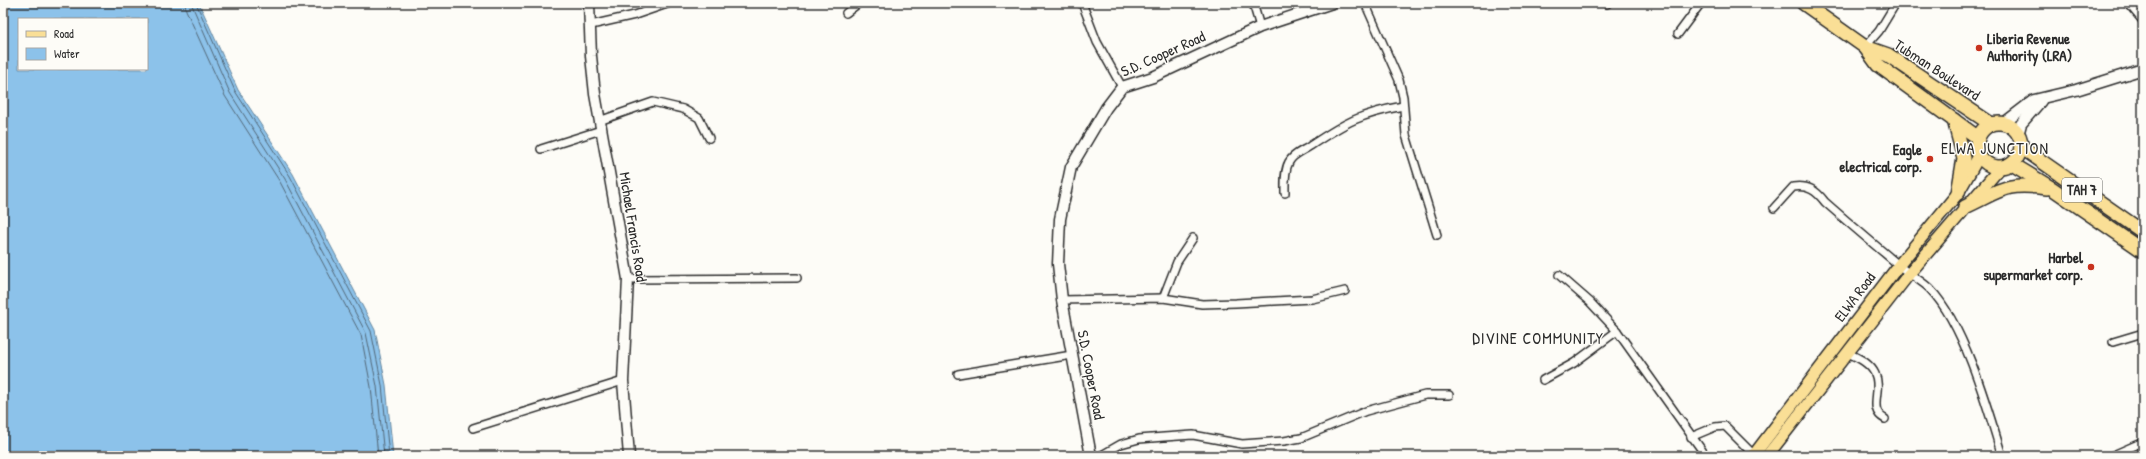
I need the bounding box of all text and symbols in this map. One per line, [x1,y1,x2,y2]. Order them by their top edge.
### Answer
legend [18,18,148,70]
text: Road [54,25,74,42]
street label: S.D. Cooper Road [1117,26,1208,82]
place label: Liberia Revenue Authority (LRA) [1987,28,2072,67]
street label: Tubman Boulevard [1890,34,1984,105]
marker: Liberia Revenue Authority (LRA) [1974,43,1984,53]
text: Water [54,45,80,62]
district label: ELWA JUNCTION [1941,137,2049,159]
place label: Eagle electrical corp. [1840,139,1922,178]
marker: Eagle electrical corp. [1925,154,1935,164]
street label: Michael Francis Road [614,171,653,283]
road number: TAH 7 [2062,178,2102,202]
place label: Harbel supermarket corp. [1983,247,2084,286]
marker: Harbel supermarket corp. [2086,262,2096,272]
street label: ELWA Road [1829,268,1880,326]
district label: DIVINE COMMUNITY [1472,327,1604,349]
street label: S.D. Cooper Road [1073,329,1110,421]

